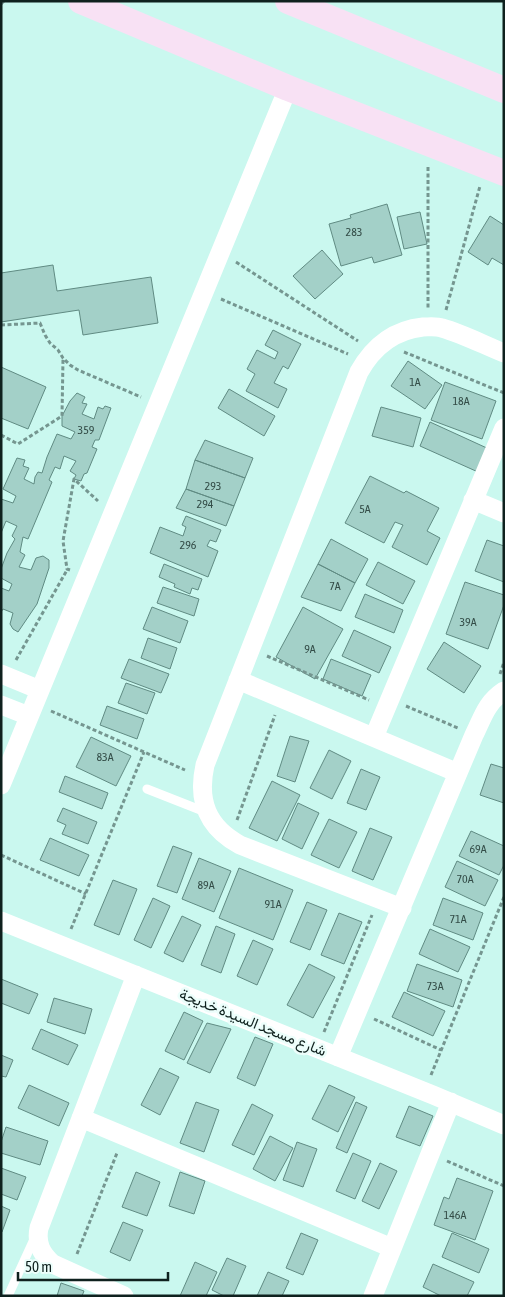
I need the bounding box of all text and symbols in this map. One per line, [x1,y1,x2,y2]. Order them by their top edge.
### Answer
house number: 283 [346,225,362,239]
house number: 1A [409,375,421,389]
house number: 18A [452,394,470,408]
house number: 359 [78,423,95,437]
house number: 293 [205,479,221,493]
house number: 294 [197,497,214,511]
house number: 5A [359,502,371,516]
house number: 296 [180,538,197,552]
house number: 7A [329,579,341,593]
house number: 39A [459,615,477,629]
house number: 9A [304,642,316,656]
house number: 83A [96,750,114,764]
house number: 69A [469,842,487,856]
house number: 70A [456,872,474,886]
house number: 89A [197,878,215,892]
house number: 91A [264,897,282,911]
house number: 71A [449,912,467,926]
house number: 73A [426,979,444,993]
street label: شارع مسجد السيدة خديجة [176,985,329,1062]
house number: 146A [444,1208,467,1222]
scale bar [18,1250,168,1282]
text: 50 m [25,1258,52,1275]

